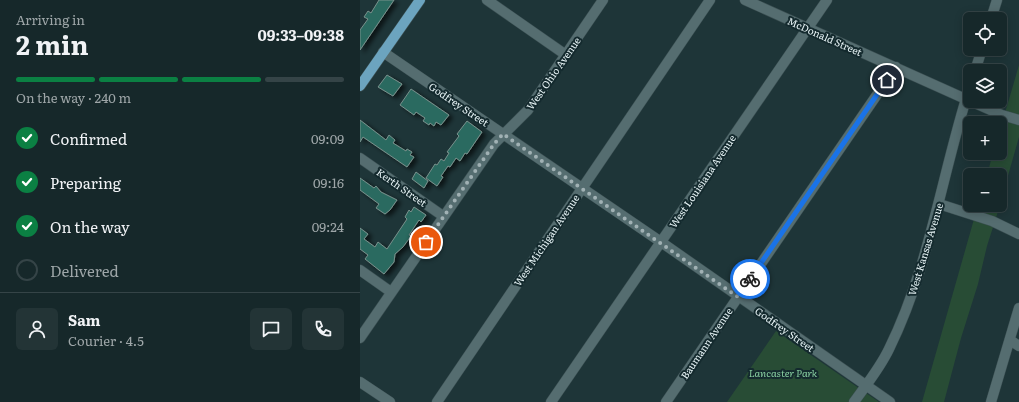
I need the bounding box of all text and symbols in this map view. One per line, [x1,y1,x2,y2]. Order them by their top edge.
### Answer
text: Arriving in [16,10,85,29]
map controls [963,12,1007,212]
button: locate [963,12,1007,56]
street label: McDonald Street [785,13,865,59]
text: 09:33–09:38 [257,23,344,46]
text: 2 min [16,24,89,63]
street label: West Ohio Avenue [522,33,584,113]
pin [870,63,904,97]
button: layers [963,64,1007,108]
icon: home [876,69,898,91]
street label: Godfrey Street [426,78,492,130]
text: On the way · 240 m [16,88,131,107]
button: + [963,116,1007,160]
icon: check [16,127,38,149]
text: Confirmed [50,127,127,150]
text: 09:09 [311,129,344,148]
street label: West Louisiana Avenue [665,131,739,231]
street label: Kerth Street [374,164,430,210]
button: − [963,168,1007,212]
icon: check [16,171,38,193]
text: Preparing [50,171,121,194]
text: 09:16 [313,173,344,192]
street label: West Michigan Avenue [510,191,582,289]
street label: West Kansas Avenue [904,201,946,297]
icon: check [16,215,38,237]
text: On the way [50,215,130,238]
text: 09:24 [312,217,344,236]
pin [409,225,443,259]
icon: bag [415,231,437,253]
text: Delivered [50,259,119,282]
courier [730,259,770,299]
icon: bike [739,268,761,290]
street label: Godfrey Street [752,303,818,355]
street label: Baumann Avenue [676,304,736,382]
button: person [16,308,58,350]
text: Sam [68,308,101,331]
button: chat [250,308,292,350]
button: phone [302,308,344,350]
text: Courier · 4.5 [68,331,144,350]
park label: Lancaster Park [749,365,818,380]

